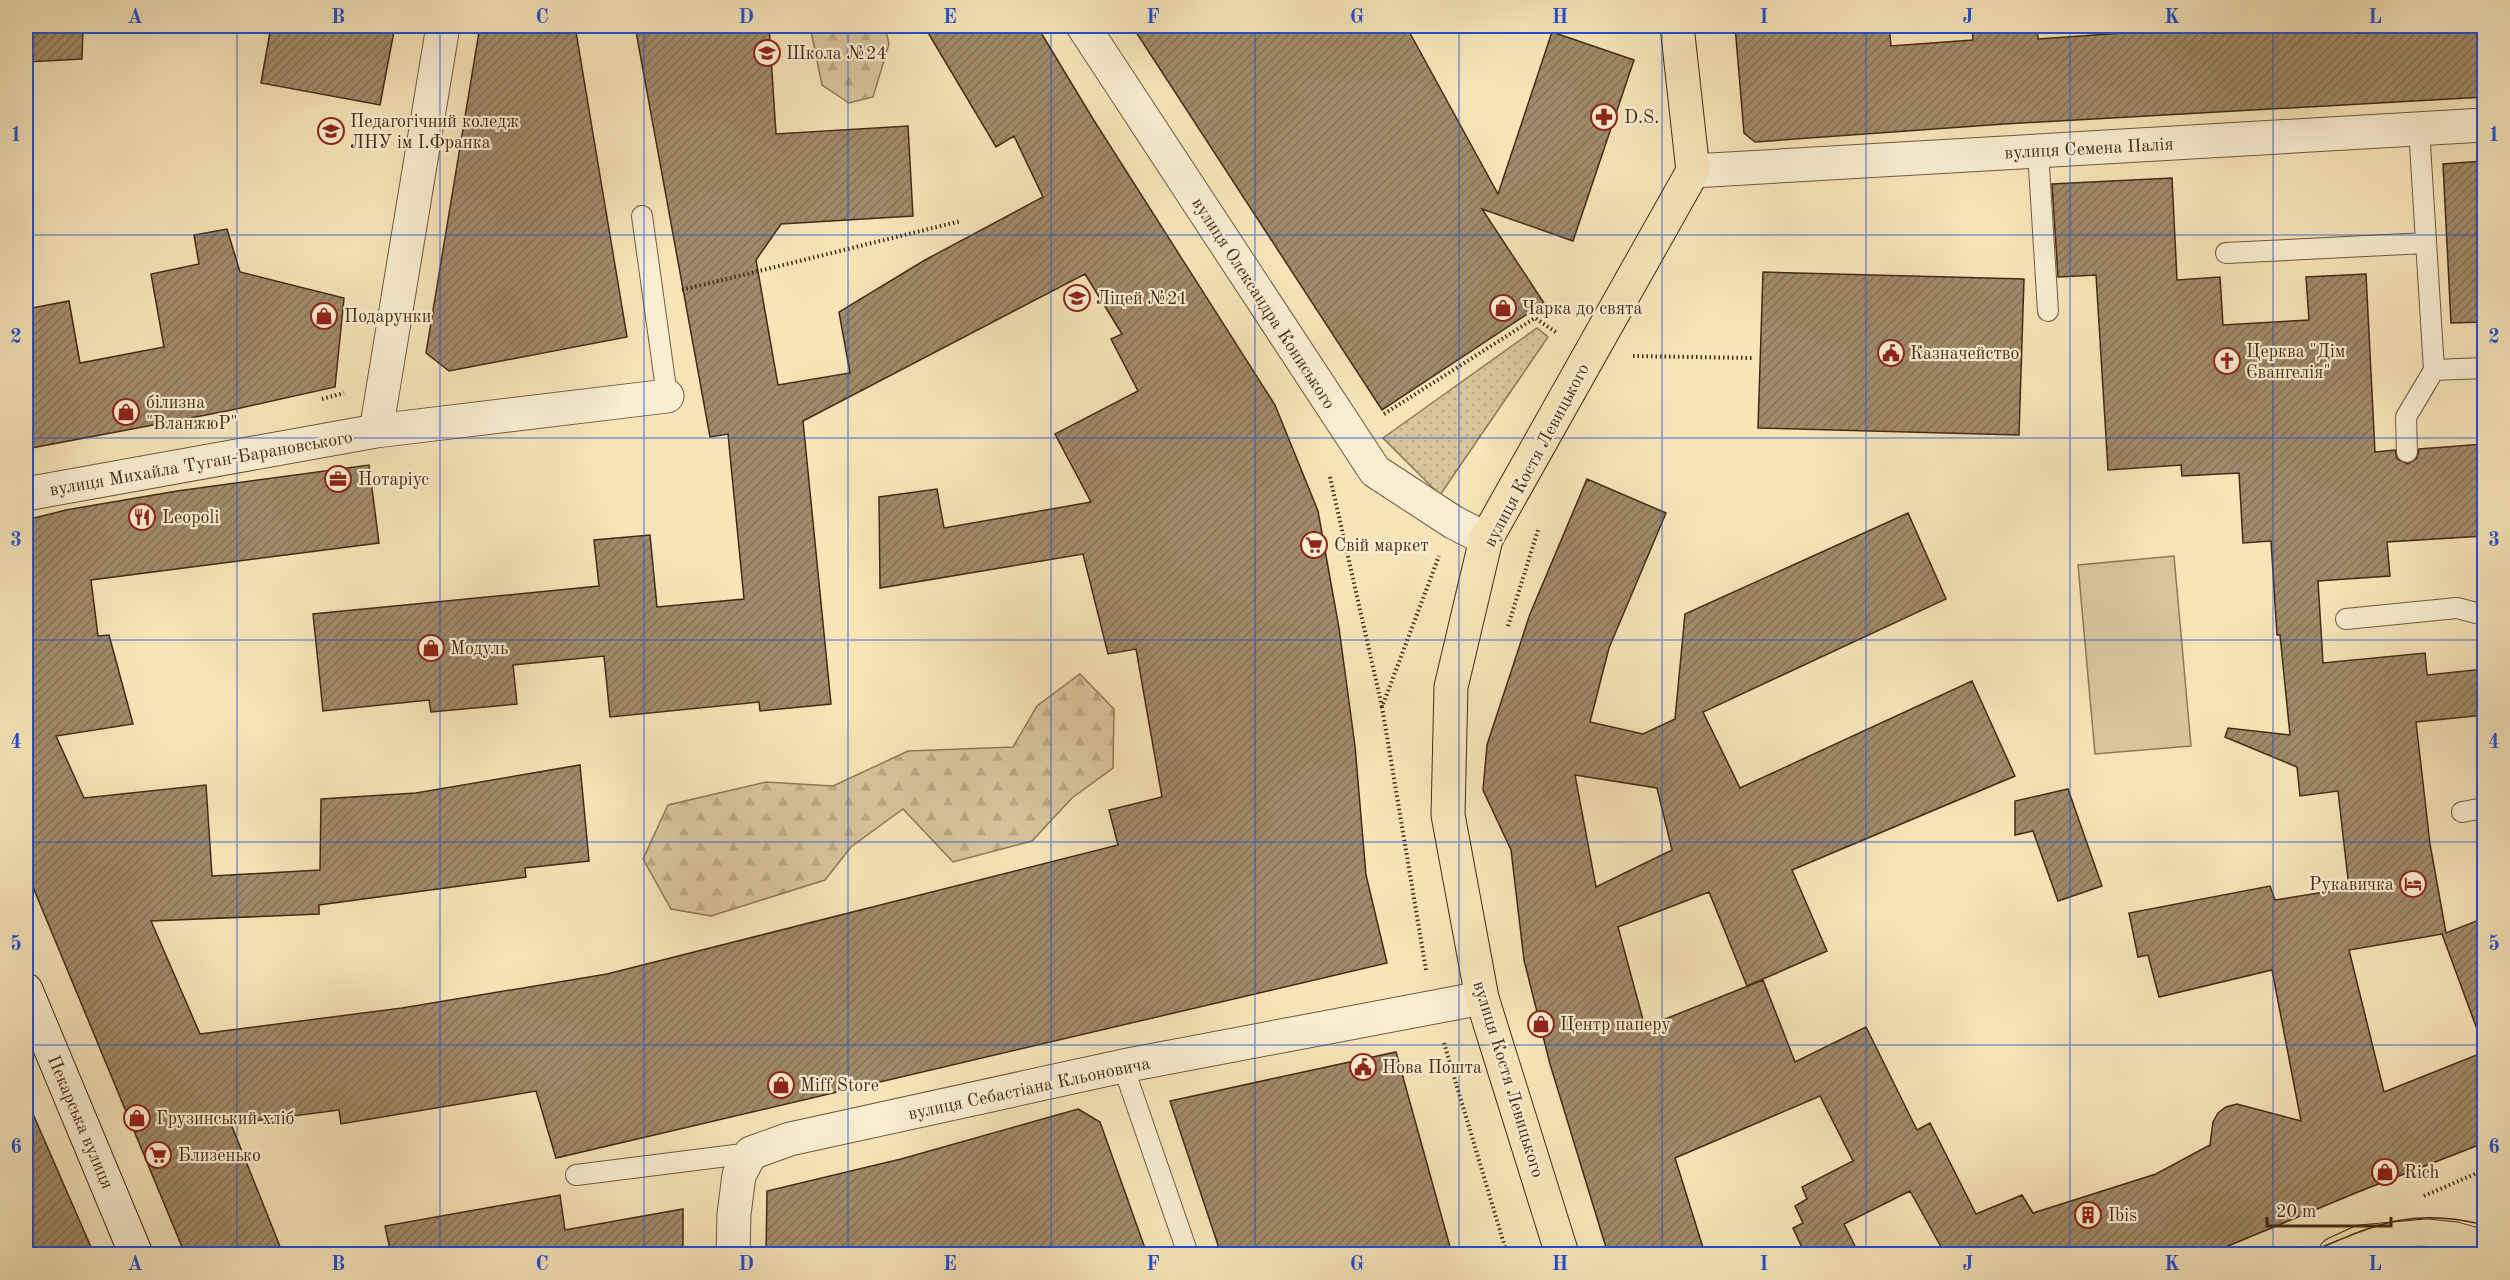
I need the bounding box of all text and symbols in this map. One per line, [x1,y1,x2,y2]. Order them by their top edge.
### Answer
text: A [127,8,143,28]
text: B [331,8,345,28]
text: C [535,8,549,28]
text: D [738,8,754,28]
text: E [943,8,957,28]
text: F [1146,8,1160,28]
text: G [1350,8,1364,28]
text: H [1552,8,1568,28]
text: I [1760,8,1768,28]
text: J [1963,8,1974,28]
text: K [2164,8,2180,28]
text: L [2368,8,2382,28]
school or university icon: Школа №24 [752,38,782,68]
place label: Школа №24 [786,45,887,63]
pharmacy icon: D.S. [1589,102,1619,132]
place label: D.S. [1624,109,1659,127]
place label: Педагогічний коледж ЛНУ ім І.Франка [350,113,519,152]
school or university icon: Педагогічний коледж ЛНУ ім І.Франка [316,116,346,146]
text: 1 [10,126,22,146]
text: 1 [2488,126,2500,146]
street label: вулиця Семена Палія [2004,136,2174,162]
street label: вулиця Олександра Кониського [1188,195,1338,412]
school or university icon: Ліцей №21 [1062,283,1092,313]
place label: Ліцей №21 [1096,290,1188,308]
shop icon: Чарка до свята [1488,293,1518,323]
place label: Чарка до свята [1522,300,1642,318]
shop icon: Подарунки [309,301,339,331]
place label: Подарунки [344,308,431,326]
text: 2 [10,328,22,348]
text: 2 [2488,328,2500,348]
public building icon: Казначейство [1876,338,1906,368]
place label: Церква "Дім Євангелія" [2246,343,2345,382]
place label: Казначейство [1910,345,2020,363]
church icon: Церква "Дім Євангелія" [2212,346,2242,376]
street label: вулиця Костя Левицького [1481,361,1593,550]
place label: білизна "ВланжюР" [146,394,238,433]
shop icon: білизна "ВланжюР" [111,397,141,427]
street label: вулиця Михайла Туган-Барановського [48,428,354,500]
office icon: Нотаріус [323,464,353,494]
place label: Нотаріус [358,471,429,489]
restaurant icon: Leopoli [127,502,157,532]
place label: Leopoli [162,509,219,527]
supermarket icon: Свiй маркет [1299,530,1329,560]
text: 3 [10,531,22,551]
text: 3 [2488,531,2500,551]
place label: Свiй маркет [1334,537,1429,555]
shop icon: Модуль [416,633,446,663]
place label: Модуль [450,640,508,658]
text: 4 [10,733,22,753]
text: 4 [2488,733,2500,753]
hotel icon: Рукавичка [2398,869,2428,899]
place label: Рукавичка [2309,876,2394,894]
text: 5 [10,934,22,955]
text: 5 [2488,934,2500,955]
street label: вулиця Костя Левицького [1470,979,1547,1180]
shop icon: Центр паперу [1526,1009,1556,1039]
place label: Центр паперу [1560,1016,1671,1034]
public building icon: Нова Пошта [1348,1052,1378,1082]
street label: Пекарська вулиця [44,1053,116,1192]
street label: вулиця Себастіана Кльоновича [907,1055,1152,1123]
place label: Нова Пошта [1382,1059,1482,1077]
shop icon: Miff Store [766,1070,796,1100]
place label: Miff Store [800,1077,879,1095]
shop icon: Грузинський хліб [122,1103,152,1133]
place label: Грузинський хліб [156,1110,295,1128]
text: 6 [10,1138,22,1158]
text: 6 [2488,1138,2500,1158]
supermarket icon: Близенько [143,1140,173,1170]
place label: Близенько [178,1147,261,1165]
shop icon: Rich [2370,1157,2400,1187]
place label: Rich [2404,1164,2440,1182]
scale bar [2267,1190,2392,1228]
building icon: Ibis [2073,1200,2103,1230]
text: 20 m [2276,1203,2316,1221]
place label: Ibis [2108,1207,2137,1225]
text: A [127,1255,143,1275]
text: B [331,1255,345,1275]
text: C [535,1255,549,1275]
text: D [738,1255,754,1275]
text: E [943,1255,957,1275]
text: F [1146,1255,1160,1275]
text: G [1350,1255,1364,1275]
text: H [1552,1255,1568,1275]
text: I [1760,1255,1768,1275]
text: J [1963,1255,1974,1275]
text: K [2164,1255,2180,1275]
text: L [2368,1255,2382,1275]

